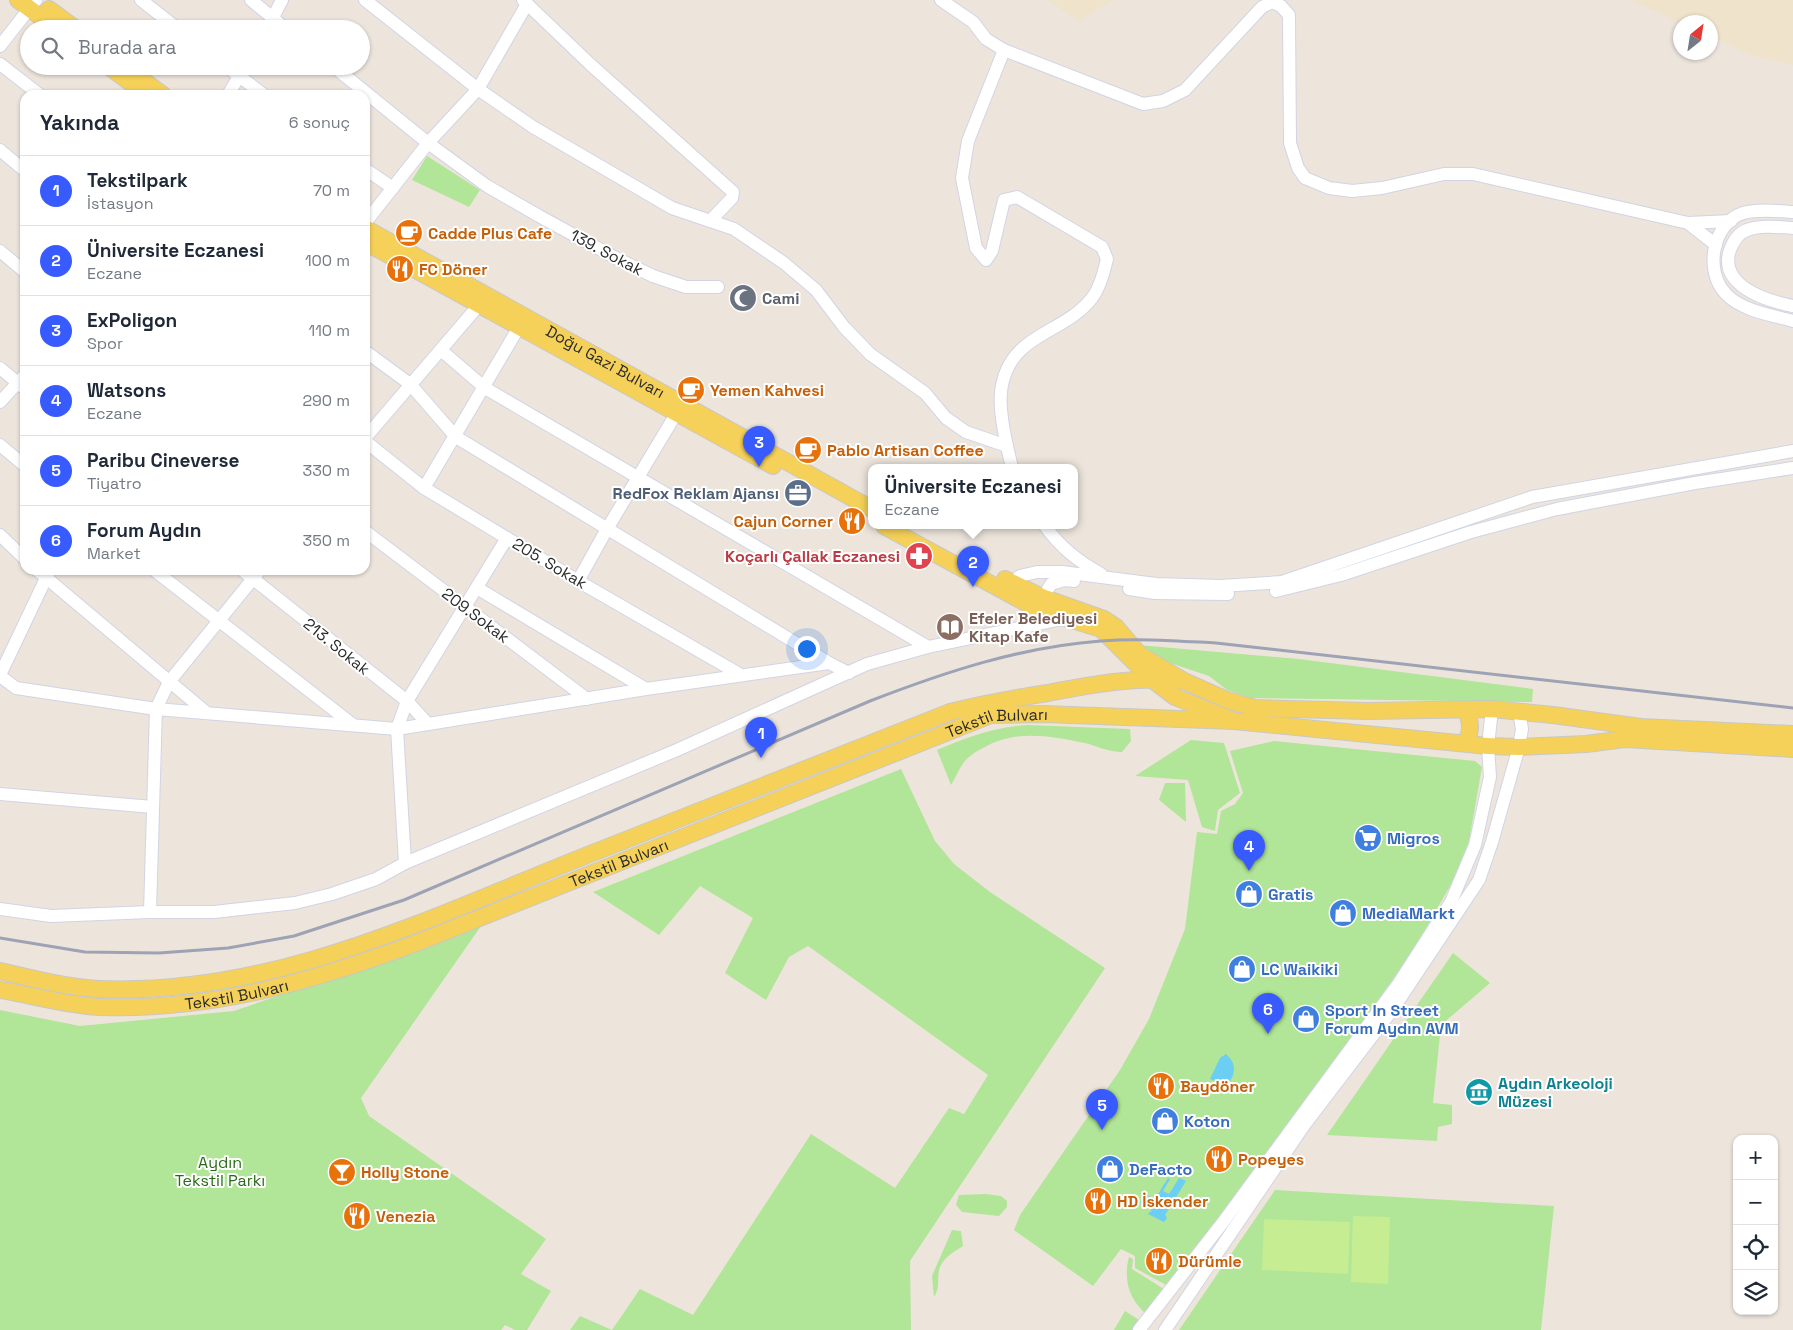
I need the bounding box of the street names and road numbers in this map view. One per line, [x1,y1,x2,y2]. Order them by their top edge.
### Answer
street label: 139. Sokak [567,224,647,281]
street label: Doğu Gazi Bulvarı [542,320,668,403]
street label: 205. Sokak [509,533,591,594]
street label: 209.Sokak [438,583,514,648]
street label: 213. Sokak [299,613,375,680]
street label: Tekstil Bulvarı [942,704,1048,743]
street label: Tekstil Bulvarı [566,834,672,892]
street label: Tekstil Bulvarı [184,975,291,1015]

